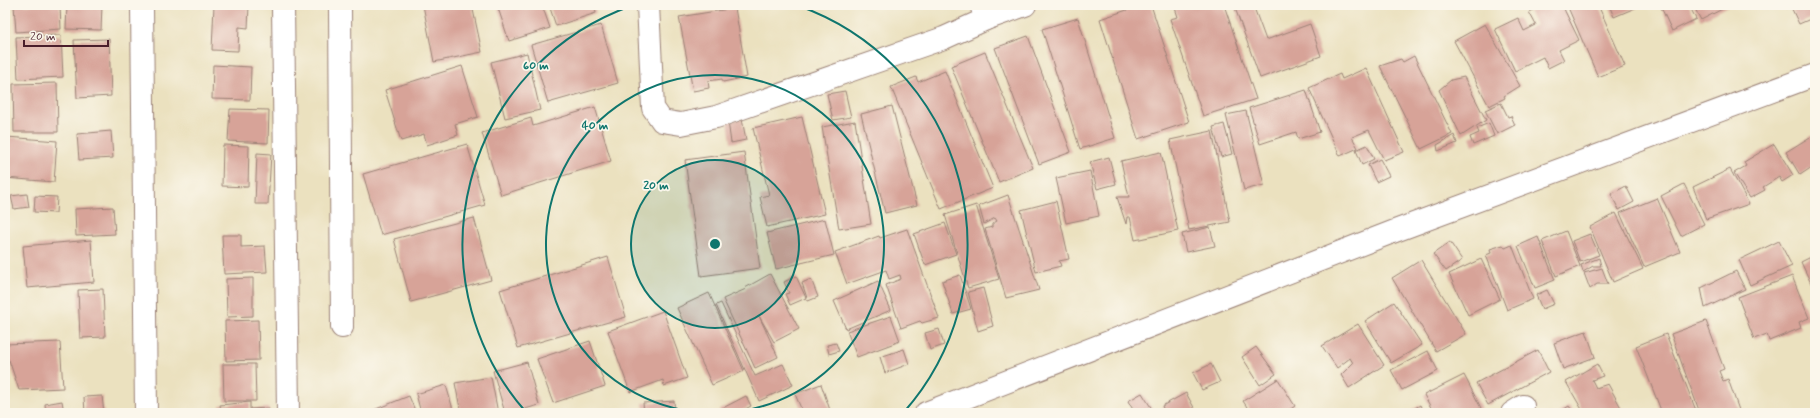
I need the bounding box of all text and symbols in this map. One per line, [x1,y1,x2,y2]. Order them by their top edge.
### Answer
scale bar [24,22,108,48]
text: 20 m [30,29,56,45]
text: 60 m [523,58,549,74]
text: 40 m [582,118,609,134]
text: 20 m [643,178,669,194]
centre of rings [708,237,722,251]

